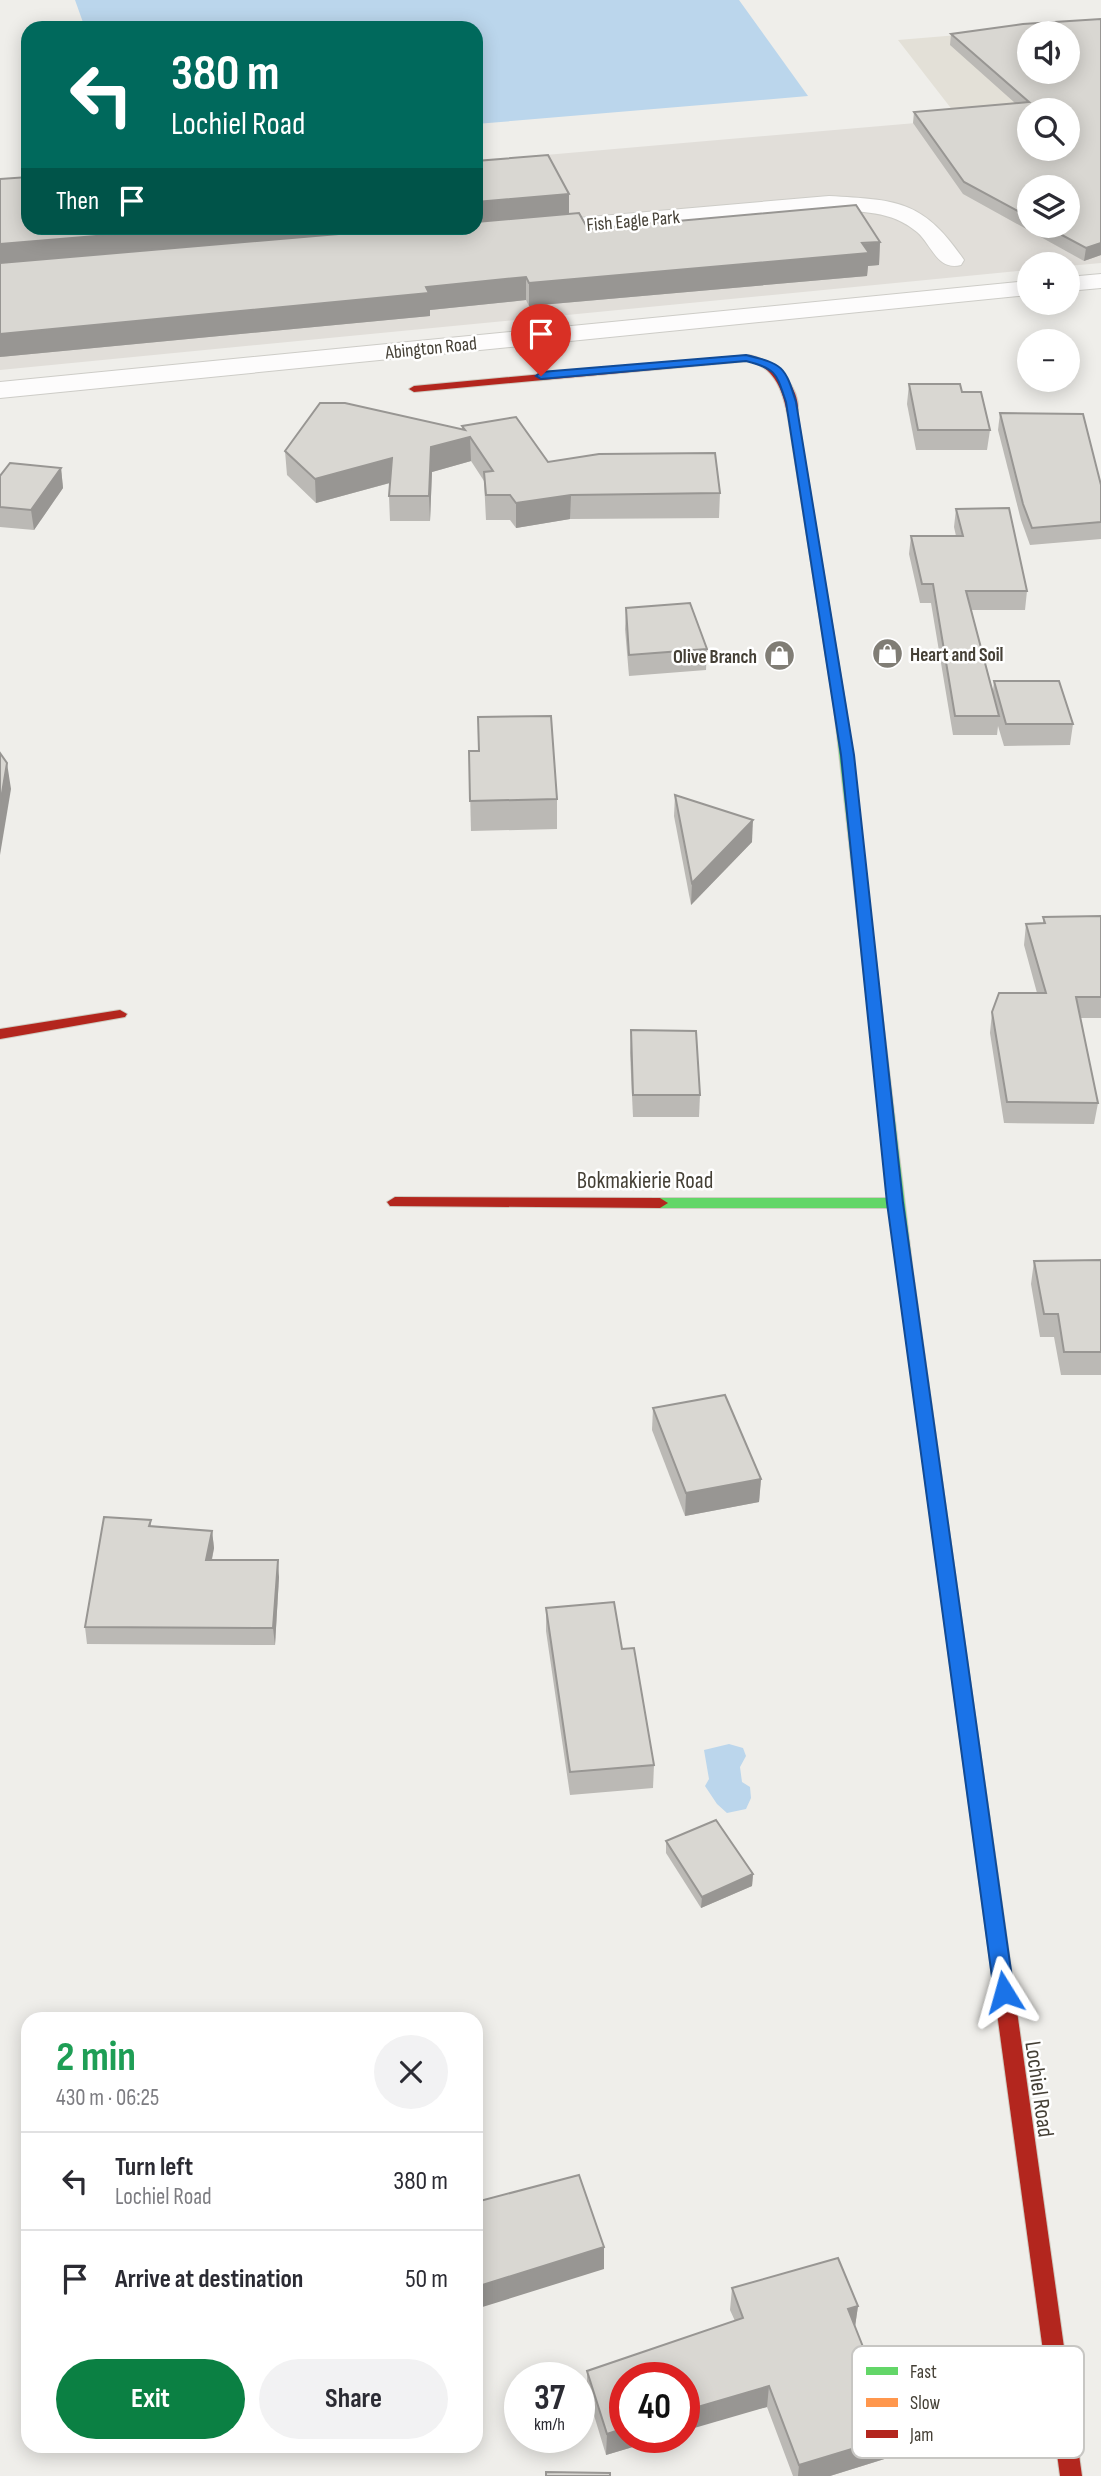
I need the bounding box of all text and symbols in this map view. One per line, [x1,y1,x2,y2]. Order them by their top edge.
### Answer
map controls [1017,21,1080,392]
button: sound [1017,21,1080,84]
text: 380 m [171,45,280,104]
icon: left [56,49,147,140]
button: search [1017,98,1080,161]
text: Lochiel Road [171,105,305,144]
button: layers [1017,175,1080,238]
icon: arrive [113,182,151,220]
text: Then [56,186,99,217]
street label: Fish Eagle Park [586,206,681,237]
button: + [1017,252,1080,315]
pin [511,304,571,376]
icon: arrive [522,315,560,353]
button: − [1017,329,1080,392]
street label: Abington Road [383,332,478,365]
shop icon: Heart and Soil [870,637,904,671]
shop icon: Olive Branch [763,639,797,673]
place label: Heart and Soil [910,644,1003,667]
place label: Olive Branch [673,646,757,669]
street label: Bokmakierie Road [577,1167,713,1195]
position arrow [967,1955,1041,2029]
text: 2 min [56,2032,136,2083]
button: close [374,2035,448,2109]
street label: Lochiel Road [1018,2039,1060,2139]
text: 430 m · 06:25 [56,2084,159,2112]
text: Turn left [115,2152,193,2183]
icon: left [56,2162,94,2200]
text: 380 m [393,2166,448,2197]
text: Lochiel Road [115,2183,212,2211]
icon: arrive [56,2260,94,2298]
text: Arrive at destination [115,2264,303,2295]
text: 50 m [405,2264,448,2295]
legend [852,2346,1084,2458]
button: Exit [56,2359,245,2439]
button: Share [259,2359,448,2439]
text: Fast [910,2361,937,2384]
speed limit sign: 40 [609,2362,700,2453]
text: 37 [534,2377,565,2420]
text: Slow [910,2392,940,2415]
text: km/h [534,2414,565,2435]
text: Jam [909,2424,933,2447]

